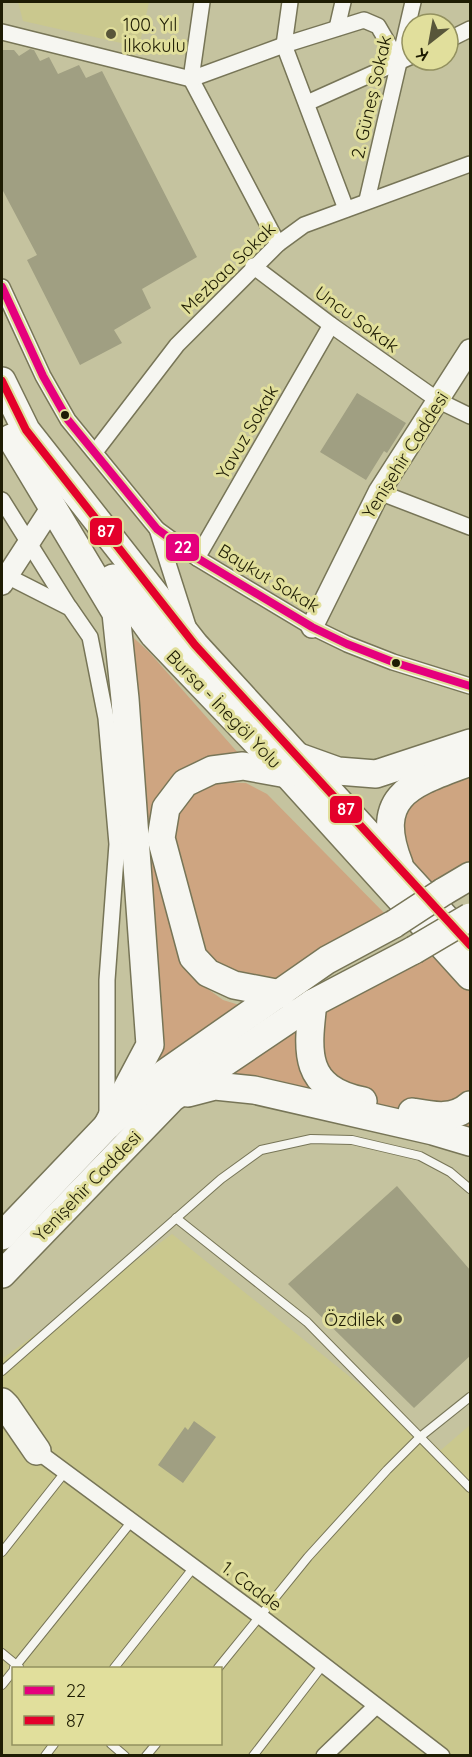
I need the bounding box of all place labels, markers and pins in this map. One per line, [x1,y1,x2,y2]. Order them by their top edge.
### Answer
place label: 100. Yıl İlkokulu [123,13,186,57]
marker: 100. Yıl İlkokulu [104,27,118,41]
unlabelled marker [59,409,71,421]
unlabelled marker [390,657,402,669]
place label: Özdilek [324,1308,385,1331]
marker: Özdilek [390,1312,404,1326]

